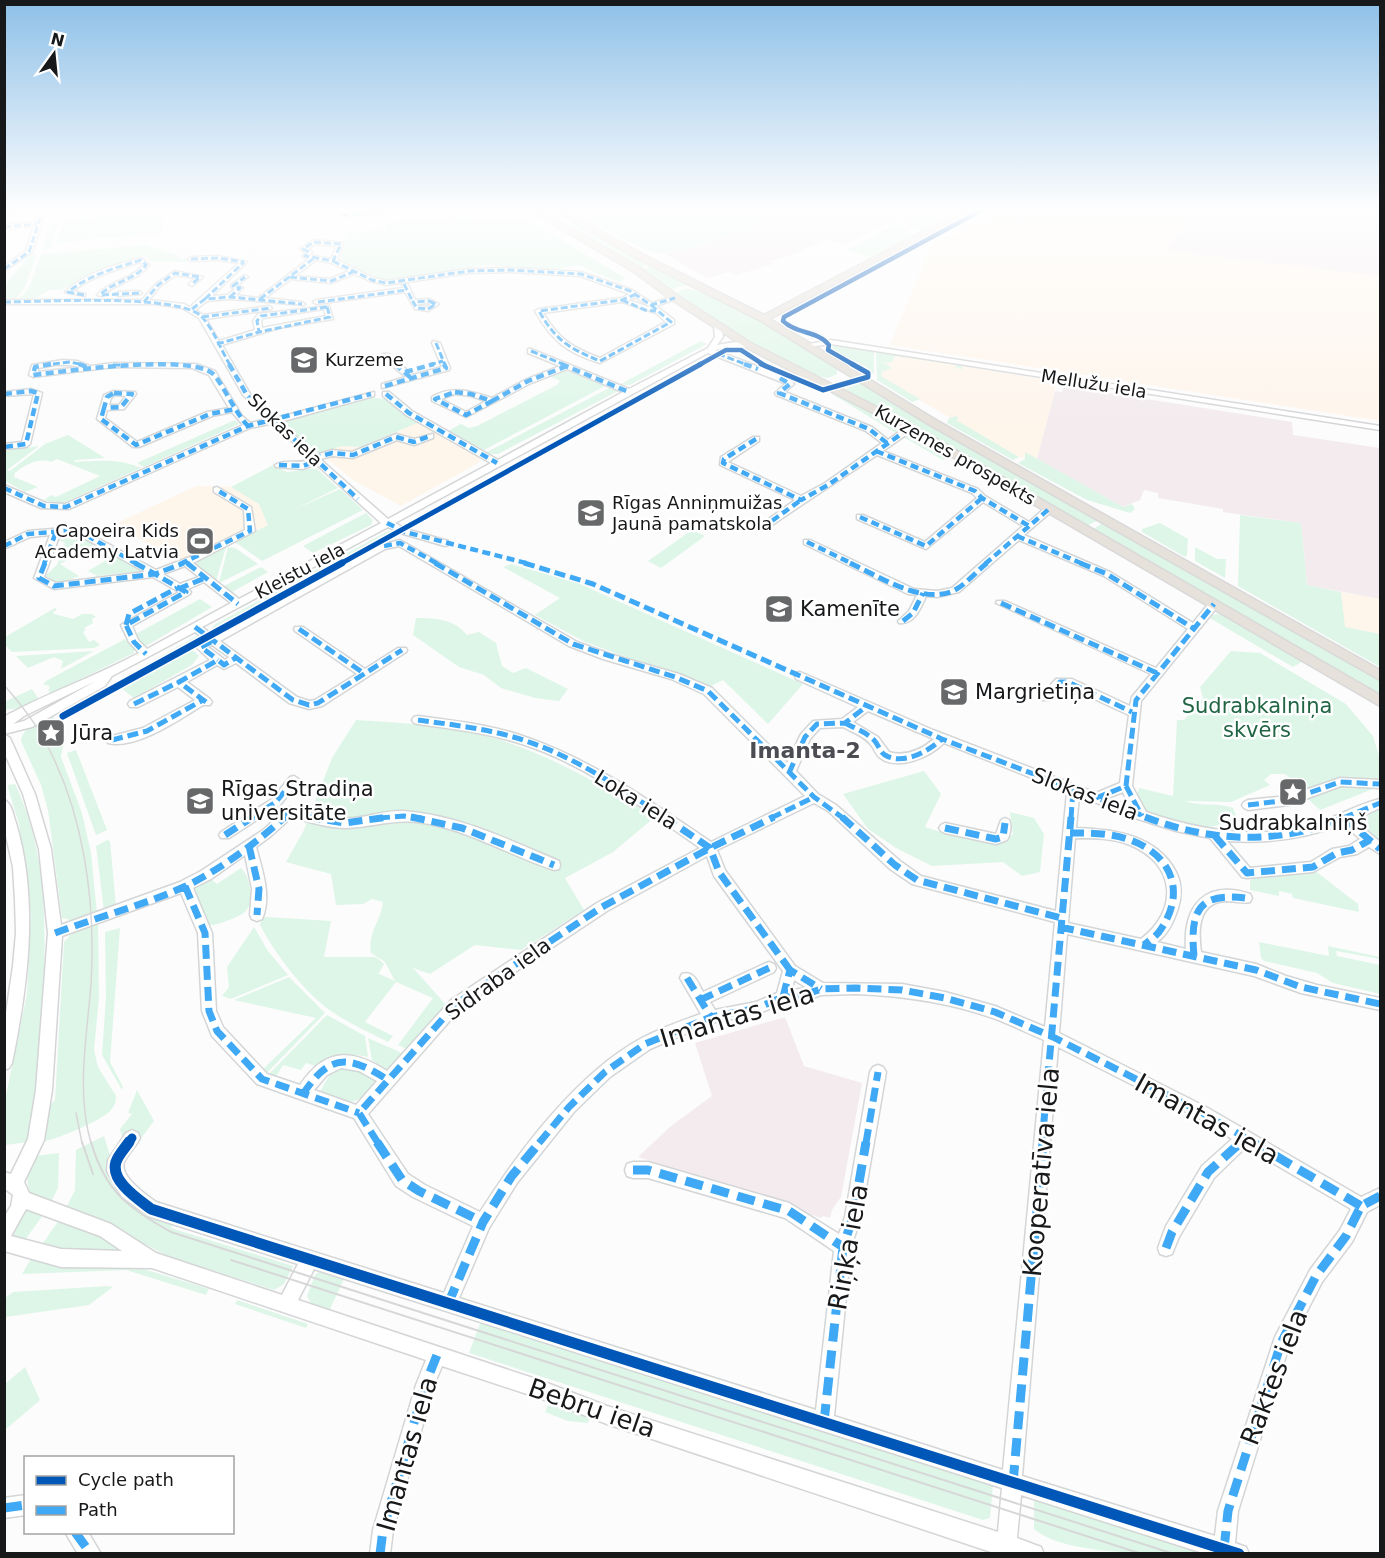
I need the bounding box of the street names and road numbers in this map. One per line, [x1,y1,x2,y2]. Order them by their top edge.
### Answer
street label: Mellužu iela [1040,365,1148,402]
street label: Slokas iela [244,389,327,470]
street label: Kurzemes prospekts [871,400,1039,509]
street label: Kleistu iela [251,538,348,603]
street label: Slokas iela [1029,763,1141,825]
street label: Loka iela [590,765,682,835]
street label: Sidraba iela [441,933,555,1025]
street label: Imantas iela [656,978,818,1054]
street label: Kooperatīva iela [1017,1066,1065,1278]
street label: Imantas iela [1130,1067,1284,1171]
street label: Riņķa iela [822,1182,875,1313]
street label: Raktes iela [1234,1305,1314,1449]
street label: Bebru iela [525,1372,659,1444]
street label: Imantas iela [371,1373,443,1535]

